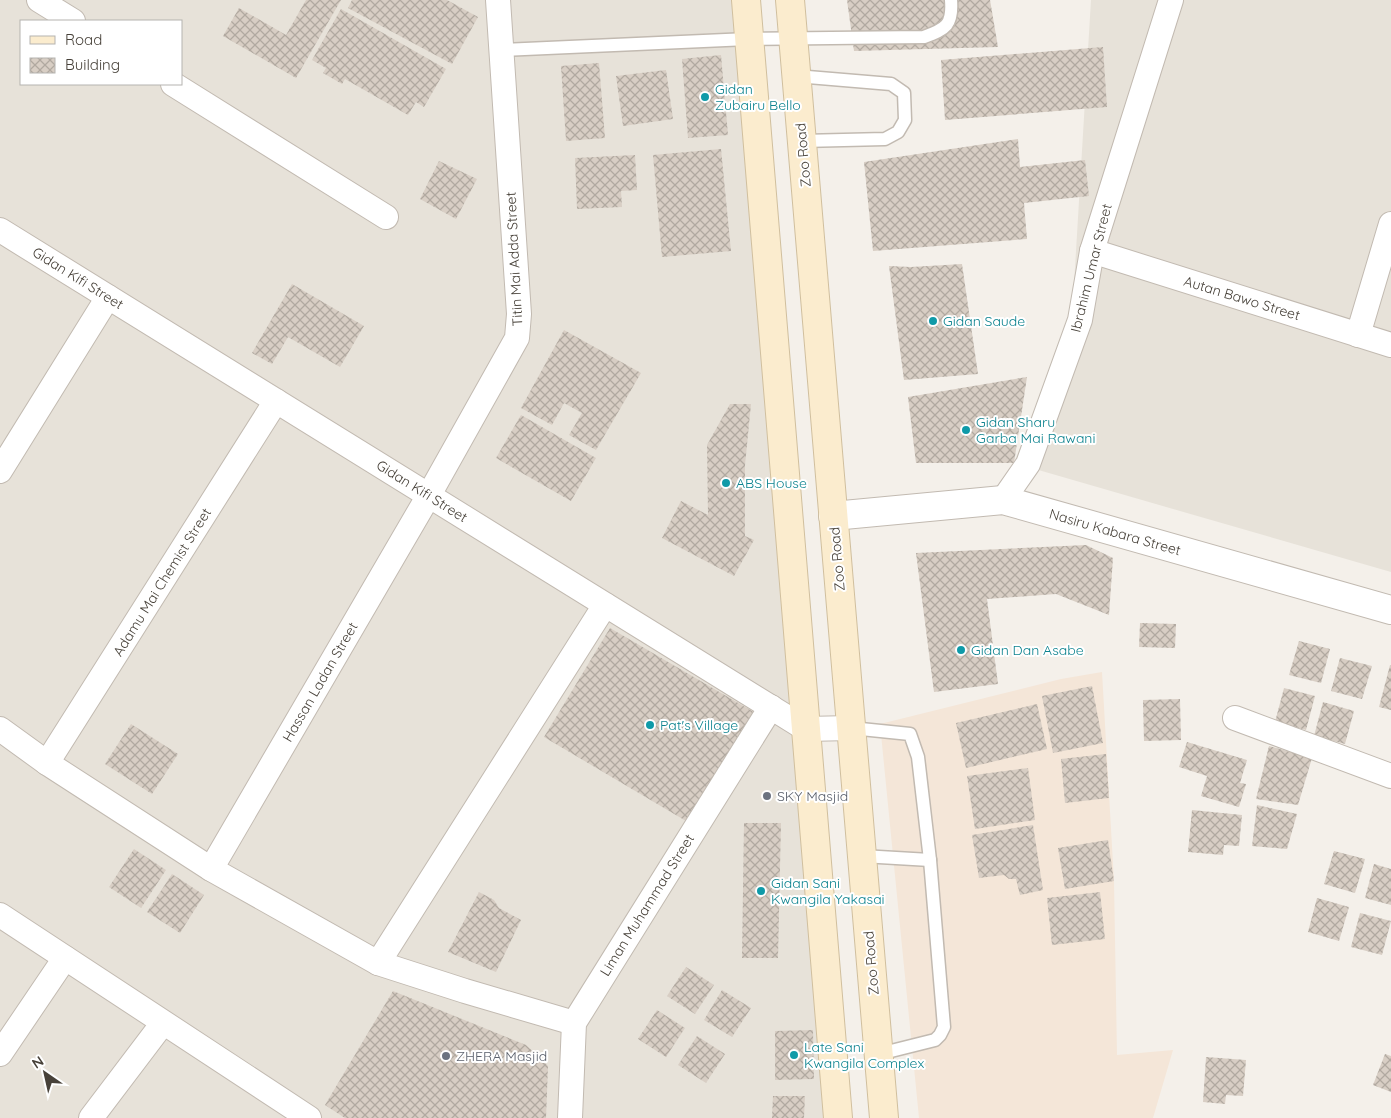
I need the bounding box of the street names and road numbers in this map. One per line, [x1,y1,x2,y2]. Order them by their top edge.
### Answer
street label: Zoo Road [791,122,815,188]
street label: Titin Mai Adda Street [501,191,527,327]
street label: Ibrahim Umar Street [1066,202,1116,334]
street label: Gidan Kifi Street [29,243,127,313]
street label: Autan Bawo Street [1182,272,1303,324]
street label: Gidan Kifi Street [373,456,471,526]
street label: Adamu Mai Chemist Street [109,504,215,660]
street label: Nasiru Kabara Street [1047,505,1183,559]
street label: Zoo Road [825,526,849,592]
street label: Hassan Ladan Street [278,619,362,745]
street label: Liman Muhammad Street [596,830,698,979]
street label: Zoo Road [859,930,883,996]

